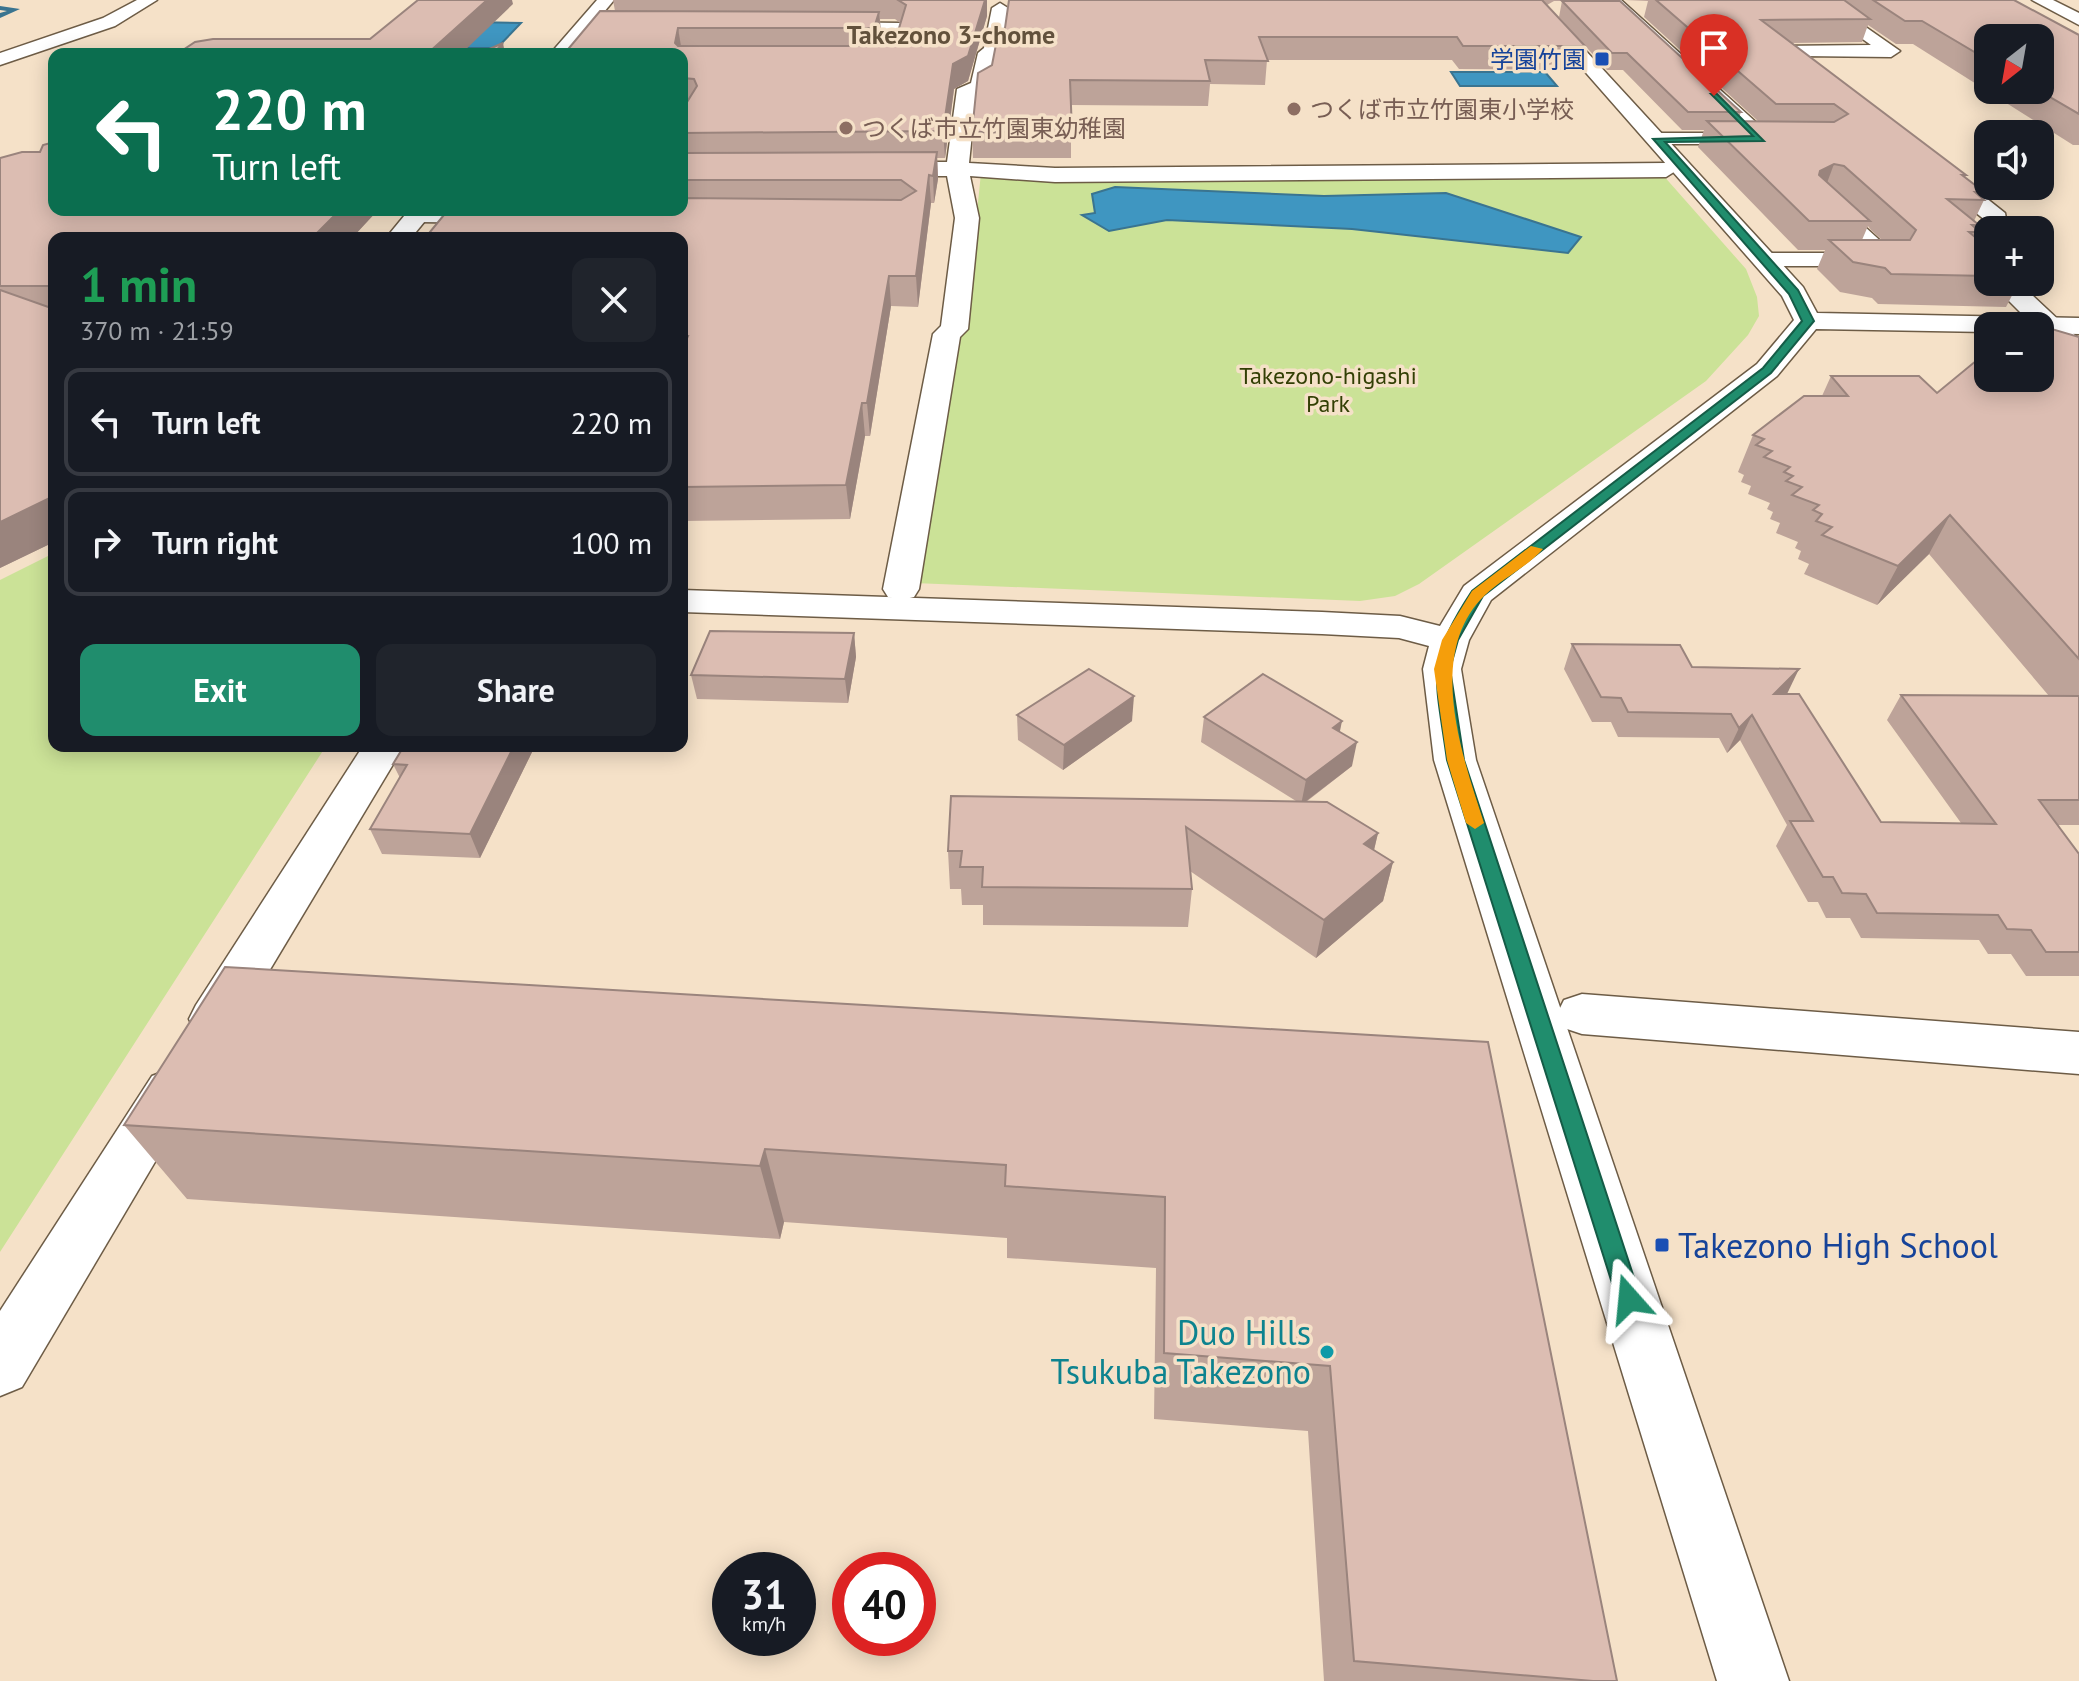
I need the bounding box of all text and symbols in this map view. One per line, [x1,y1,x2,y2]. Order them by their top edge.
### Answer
pin [1680,14.0,1748,96]
district label: Takezono 3-chome [847,18,1055,51]
north arrow [1974,24,2054,104]
map controls [1974,24,2054,392]
icon: arrive [1692,26,1736,70]
place label: 学園竹園 [1490,44,1586,75]
marker: 学園竹園 [1593,50,1611,68]
text: 220 m [212,73,367,145]
icon: left [80,80,184,184]
place label: つくば市立竹園東小学校 [1310,94,1574,125]
marker: つくば市立竹園東小学校 [1285,100,1303,118]
place label: つくば市立竹園東幼稚園 [862,113,1126,144]
marker: つくば市立竹園東幼稚園 [837,119,855,137]
button: sound [1974,120,2054,200]
text: Turn left [212,143,341,190]
button: + [1974,216,2054,296]
text: 1 min [80,253,197,315]
button: close [572,258,656,342]
button: − [1974,312,2054,392]
text: 370 m · 21:59 [80,314,234,347]
park label: Takezono-higashi Park [1239,360,1417,419]
icon: left [84,400,128,444]
text: Turn left [152,403,260,442]
text: 220 m [571,403,652,442]
icon: right [84,520,128,564]
text: Turn right [152,523,278,562]
text: 100 m [571,523,652,562]
button: Exit [80,644,360,736]
button: Share [376,644,656,736]
place label: Takezono High School [1678,1223,1998,1267]
marker: Takezono High School [1653,1236,1671,1254]
position arrow [1587,1257,1671,1341]
place label: Duo Hills Tsukuba Takezono [1051,1310,1311,1393]
marker: Duo Hills Tsukuba Takezono [1318,1343,1336,1361]
speed limit sign: 40 [832,1552,936,1656]
text: 31 [741,1568,787,1620]
text: km/h [742,1611,786,1637]

